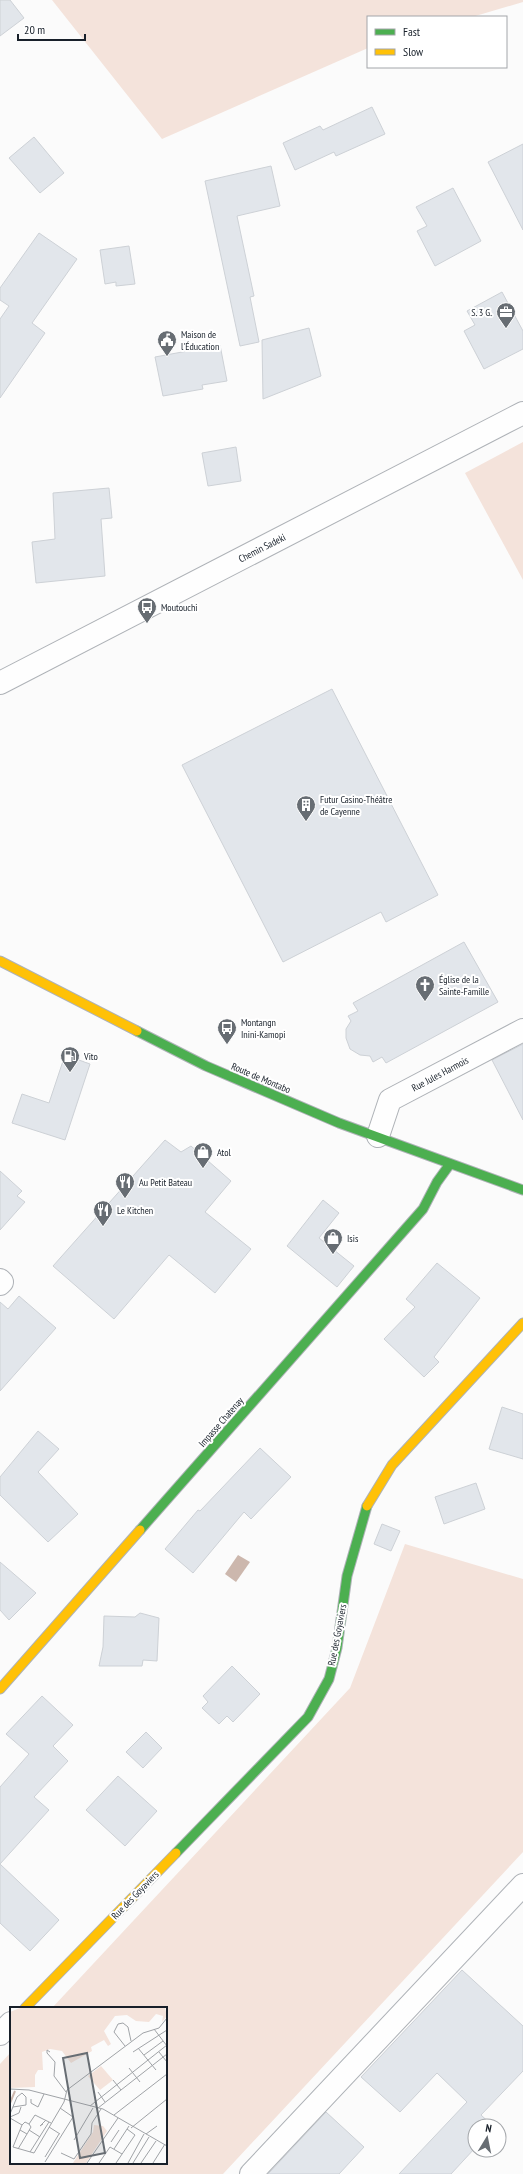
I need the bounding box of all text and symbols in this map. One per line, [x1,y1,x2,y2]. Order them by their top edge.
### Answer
scale bar [18,16,85,42]
legend [367,16,507,68]
text: 20 m [24,22,45,37]
text: Fast [403,24,421,39]
text: Slow [403,44,424,59]
office icon: S. 3 G. [495,301,517,329]
place label: S. 3 G. [471,306,492,319]
place label: Maison de l'Éducation [181,328,219,353]
public building icon: Maison de l'Éducation [156,329,178,357]
street label: Chemin Sadeki [236,531,288,565]
bus stop icon: Moutouchi [136,596,158,624]
place label: Moutouchi [161,601,198,614]
place label: Futur Casino-Théâtre de Cayenne [320,793,392,818]
building icon: Futur Casino-Théâtre de Cayenne [295,794,317,822]
place label: Église de la Sainte-Famille [439,973,489,998]
church icon: Église de la Sainte-Famille [414,974,436,1002]
place label: Montangn Inini-Kamopi [241,1016,285,1041]
bus stop icon: Montangn Inini-Kamopi [216,1017,238,1045]
fuel station icon: Vito [59,1045,81,1073]
place label: Vito [83,1050,98,1063]
street label: Rue Jules Harmois [409,1053,471,1094]
street label: Route de Montabo [229,1060,293,1096]
shop icon: Atol [192,1141,214,1169]
place label: Atol [217,1146,232,1159]
restaurant icon: Au Petit Bateau [114,1171,136,1199]
place label: Au Petit Bateau [139,1176,192,1189]
restaurant icon: Le Kitchen [92,1199,114,1227]
place label: Le Kitchen [117,1204,153,1217]
shop icon: Isis [322,1227,344,1255]
place label: Isis [347,1232,359,1245]
street label: Impasse Chatenay [196,1394,246,1450]
street label: Rue des Goyaviers [325,1602,349,1667]
street label: Rue des Goyaviers [109,1868,162,1922]
inset map [10,2007,167,2164]
north arrow [467,2118,507,2158]
text: N [485,2121,493,2136]

